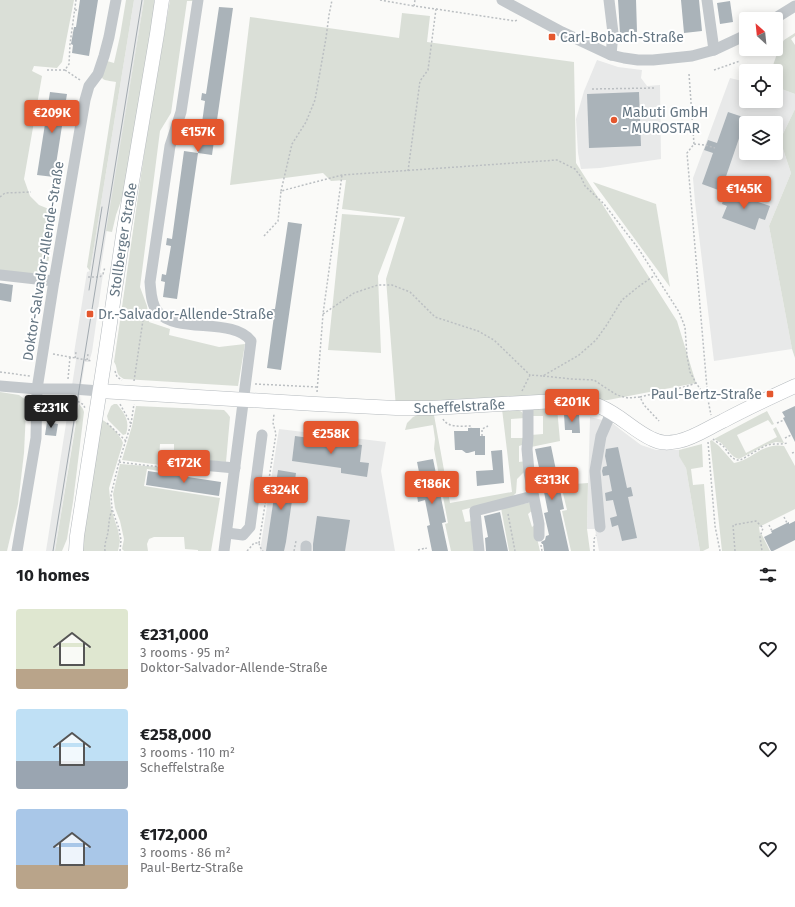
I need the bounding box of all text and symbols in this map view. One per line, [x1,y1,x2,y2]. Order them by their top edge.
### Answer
north arrow [739,12,783,56]
map controls [739,12,783,160]
place label: Carl-Bobach-Straße [560,29,684,46]
marker: Carl-Bobach-Straße [547,32,557,42]
button: locate [739,64,783,108]
pin: €209K [24,100,80,134]
place label: Mabuti GmbH - MUROSTAR [622,104,708,137]
text: €209K [33,105,71,120]
marker: Mabuti GmbH - MUROSTAR [609,115,619,125]
button: layers [739,116,783,160]
pin: €157K [170,119,226,153]
text: €157K [181,124,215,139]
street label: Doktor-Salvador-Allende-Straße [19,160,68,362]
pin: €145K [716,176,772,210]
street label: Stollberger Straße [106,181,141,298]
text: €145K [726,181,762,196]
place label: Dr.-Salvador-Allende-Straße [98,306,274,323]
marker: Dr.-Salvador-Allende-Straße [85,309,95,319]
place label: Paul-Bertz-Straße [651,386,762,403]
pin: €201K [544,389,600,423]
marker: Paul-Bertz-Straße [765,389,775,399]
text: €201K [554,394,590,409]
pin: €231K [23,395,79,429]
street label: Scheffelstraße [414,396,506,417]
text: €231K [34,400,68,415]
pin: €258K [303,421,359,455]
text: €258K [312,426,350,441]
pin: €172K [156,450,212,484]
text: €172K [167,455,201,470]
pin: €313K [524,467,580,501]
pin: €186K [404,471,460,505]
text: €313K [534,472,570,487]
text: €186K [414,476,450,491]
pin: €324K [253,477,309,511]
text: €324K [263,482,299,497]
icon: filters [757,564,779,586]
text: 10 homes [16,565,90,586]
text: €231,000 [140,624,209,645]
icon: home [48,625,96,673]
icon: heart [757,638,779,660]
text: 3 rooms · 95 m² [140,645,230,660]
text: Doktor-Salvador-Allende-Straße [140,660,328,675]
text: €258,000 [140,724,211,745]
icon: home [48,725,96,773]
icon: heart [757,738,779,760]
text: 3 rooms · 110 m² [140,745,235,760]
text: Scheffelstraße [140,760,225,775]
text: €172,000 [140,824,208,845]
icon: home [48,825,96,873]
icon: heart [757,838,779,860]
text: 3 rooms · 86 m² [140,845,231,860]
text: Paul-Bertz-Straße [140,860,243,875]

